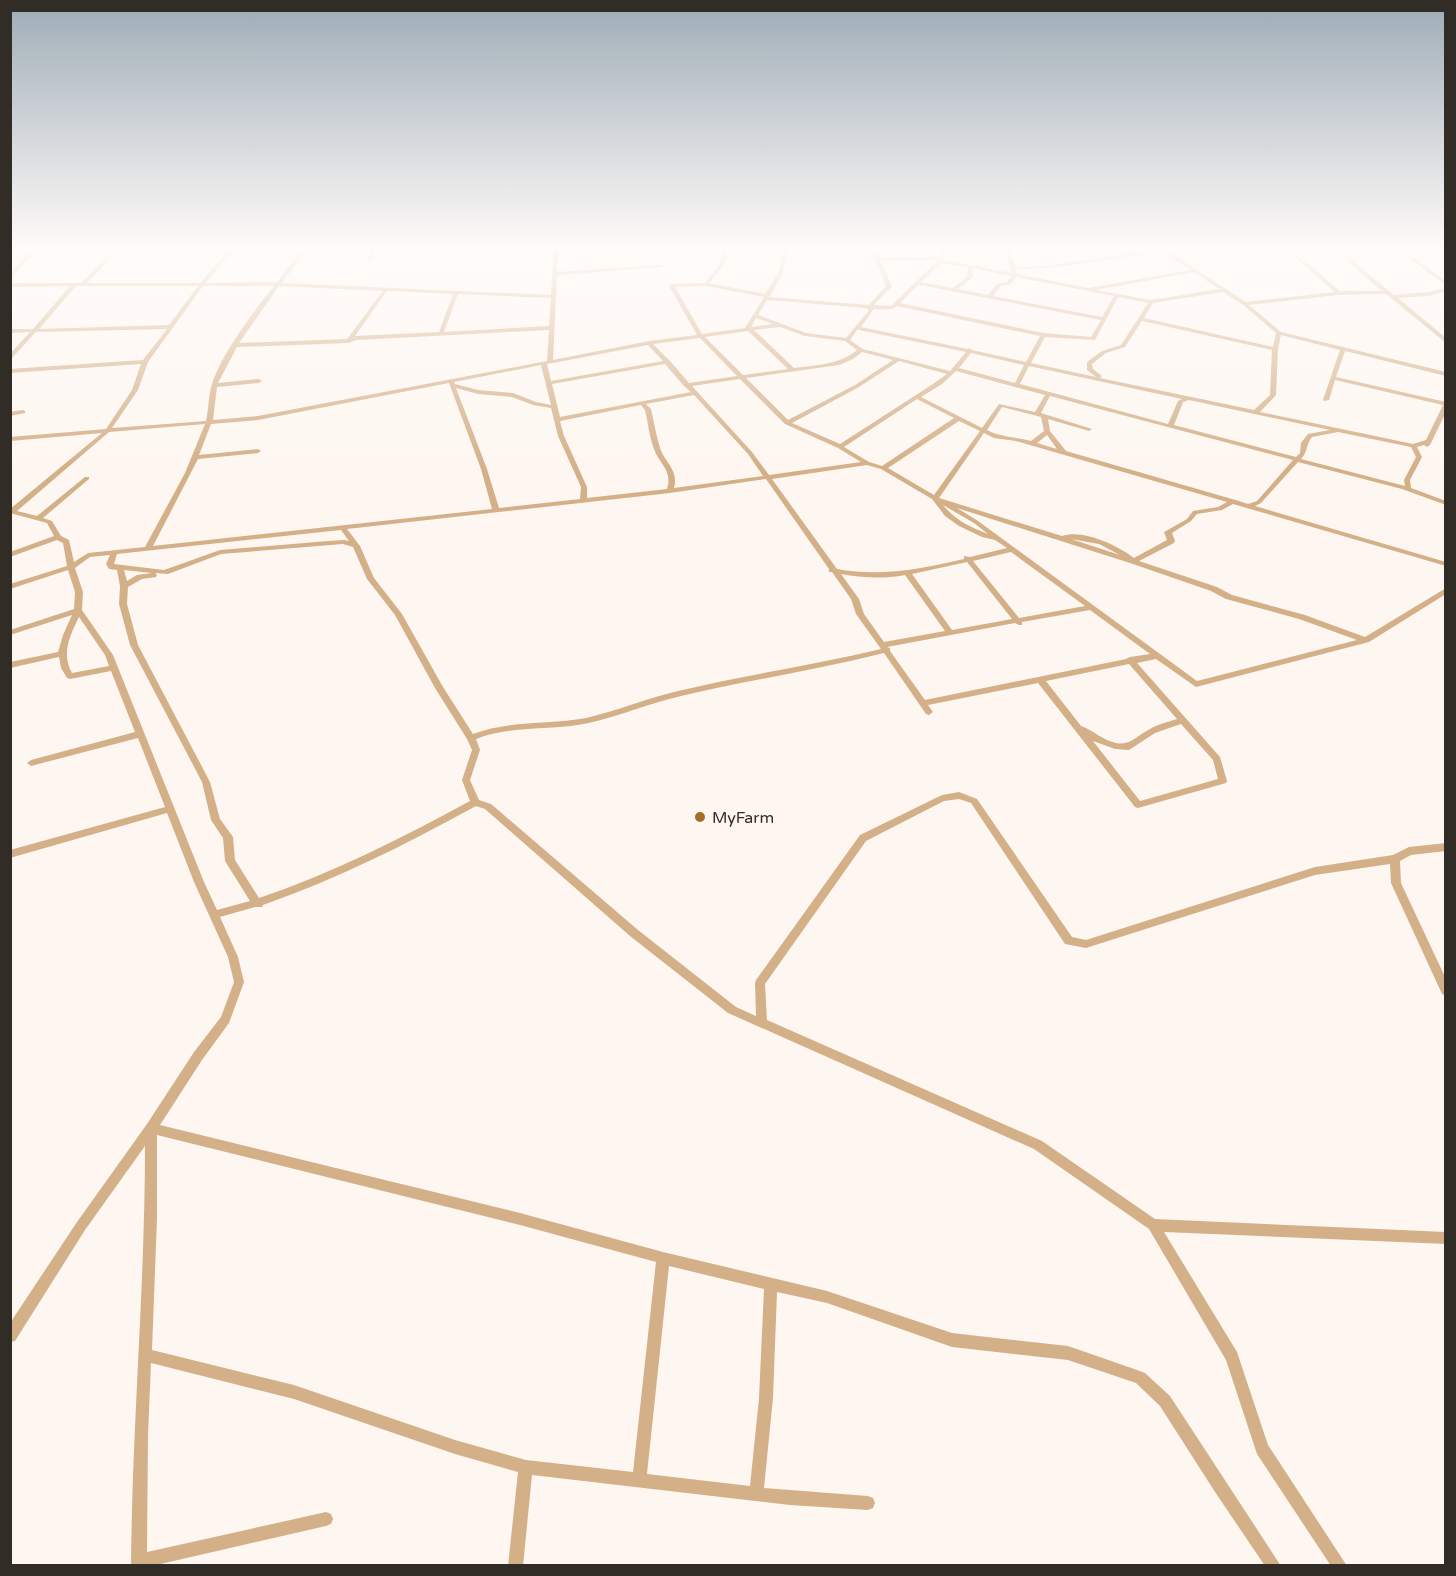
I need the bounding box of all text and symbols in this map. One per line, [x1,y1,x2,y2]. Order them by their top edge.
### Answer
place label: MyFarm [712,808,774,828]
marker: MyFarm [693,810,707,824]

